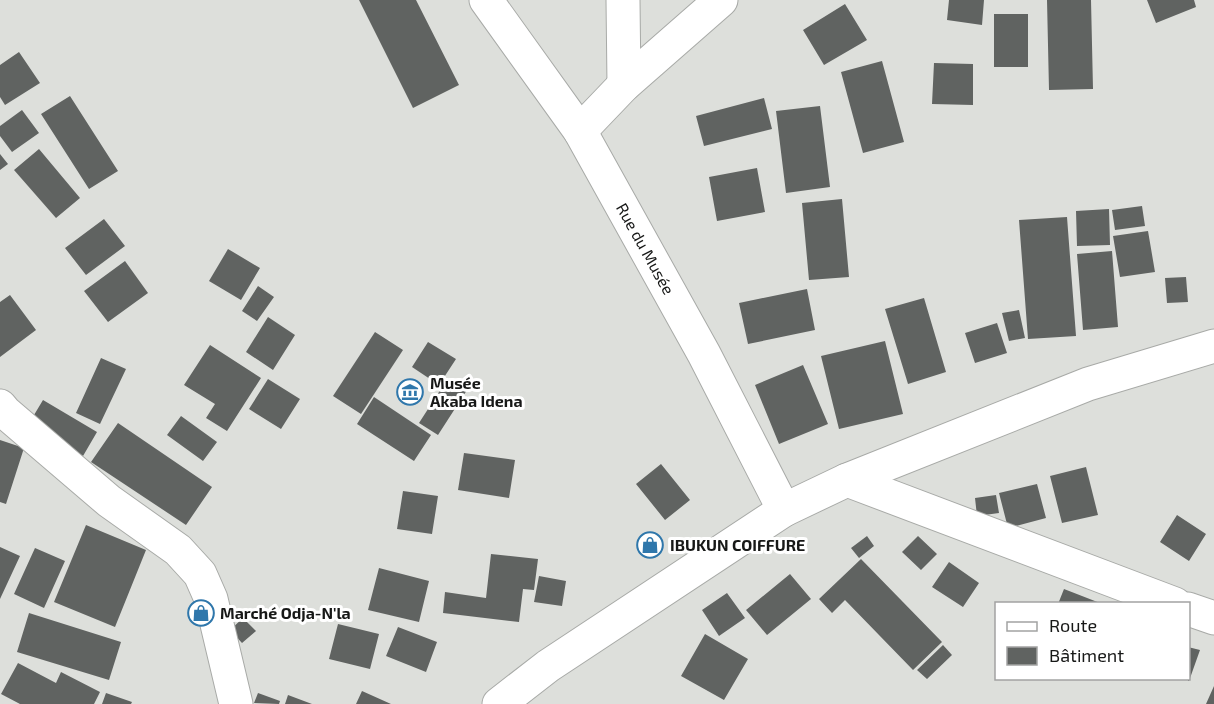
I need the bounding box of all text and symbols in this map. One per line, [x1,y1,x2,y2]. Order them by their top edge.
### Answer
street label: Rue du Musée [613,200,679,298]
place label: Musée Akaba Idena [430,373,523,410]
museum icon: Musée Akaba Idena [395,377,425,407]
shop icon: IBUKUN COIFFURE [635,530,665,560]
place label: IBUKUN COIFFURE [670,535,805,554]
shop icon: Marché Odja-N'la [186,598,216,628]
legend [995,602,1190,680]
place label: Marché Odja-N'la [220,603,351,622]
text: Route [1049,614,1097,636]
text: Bâtiment [1049,644,1124,666]

